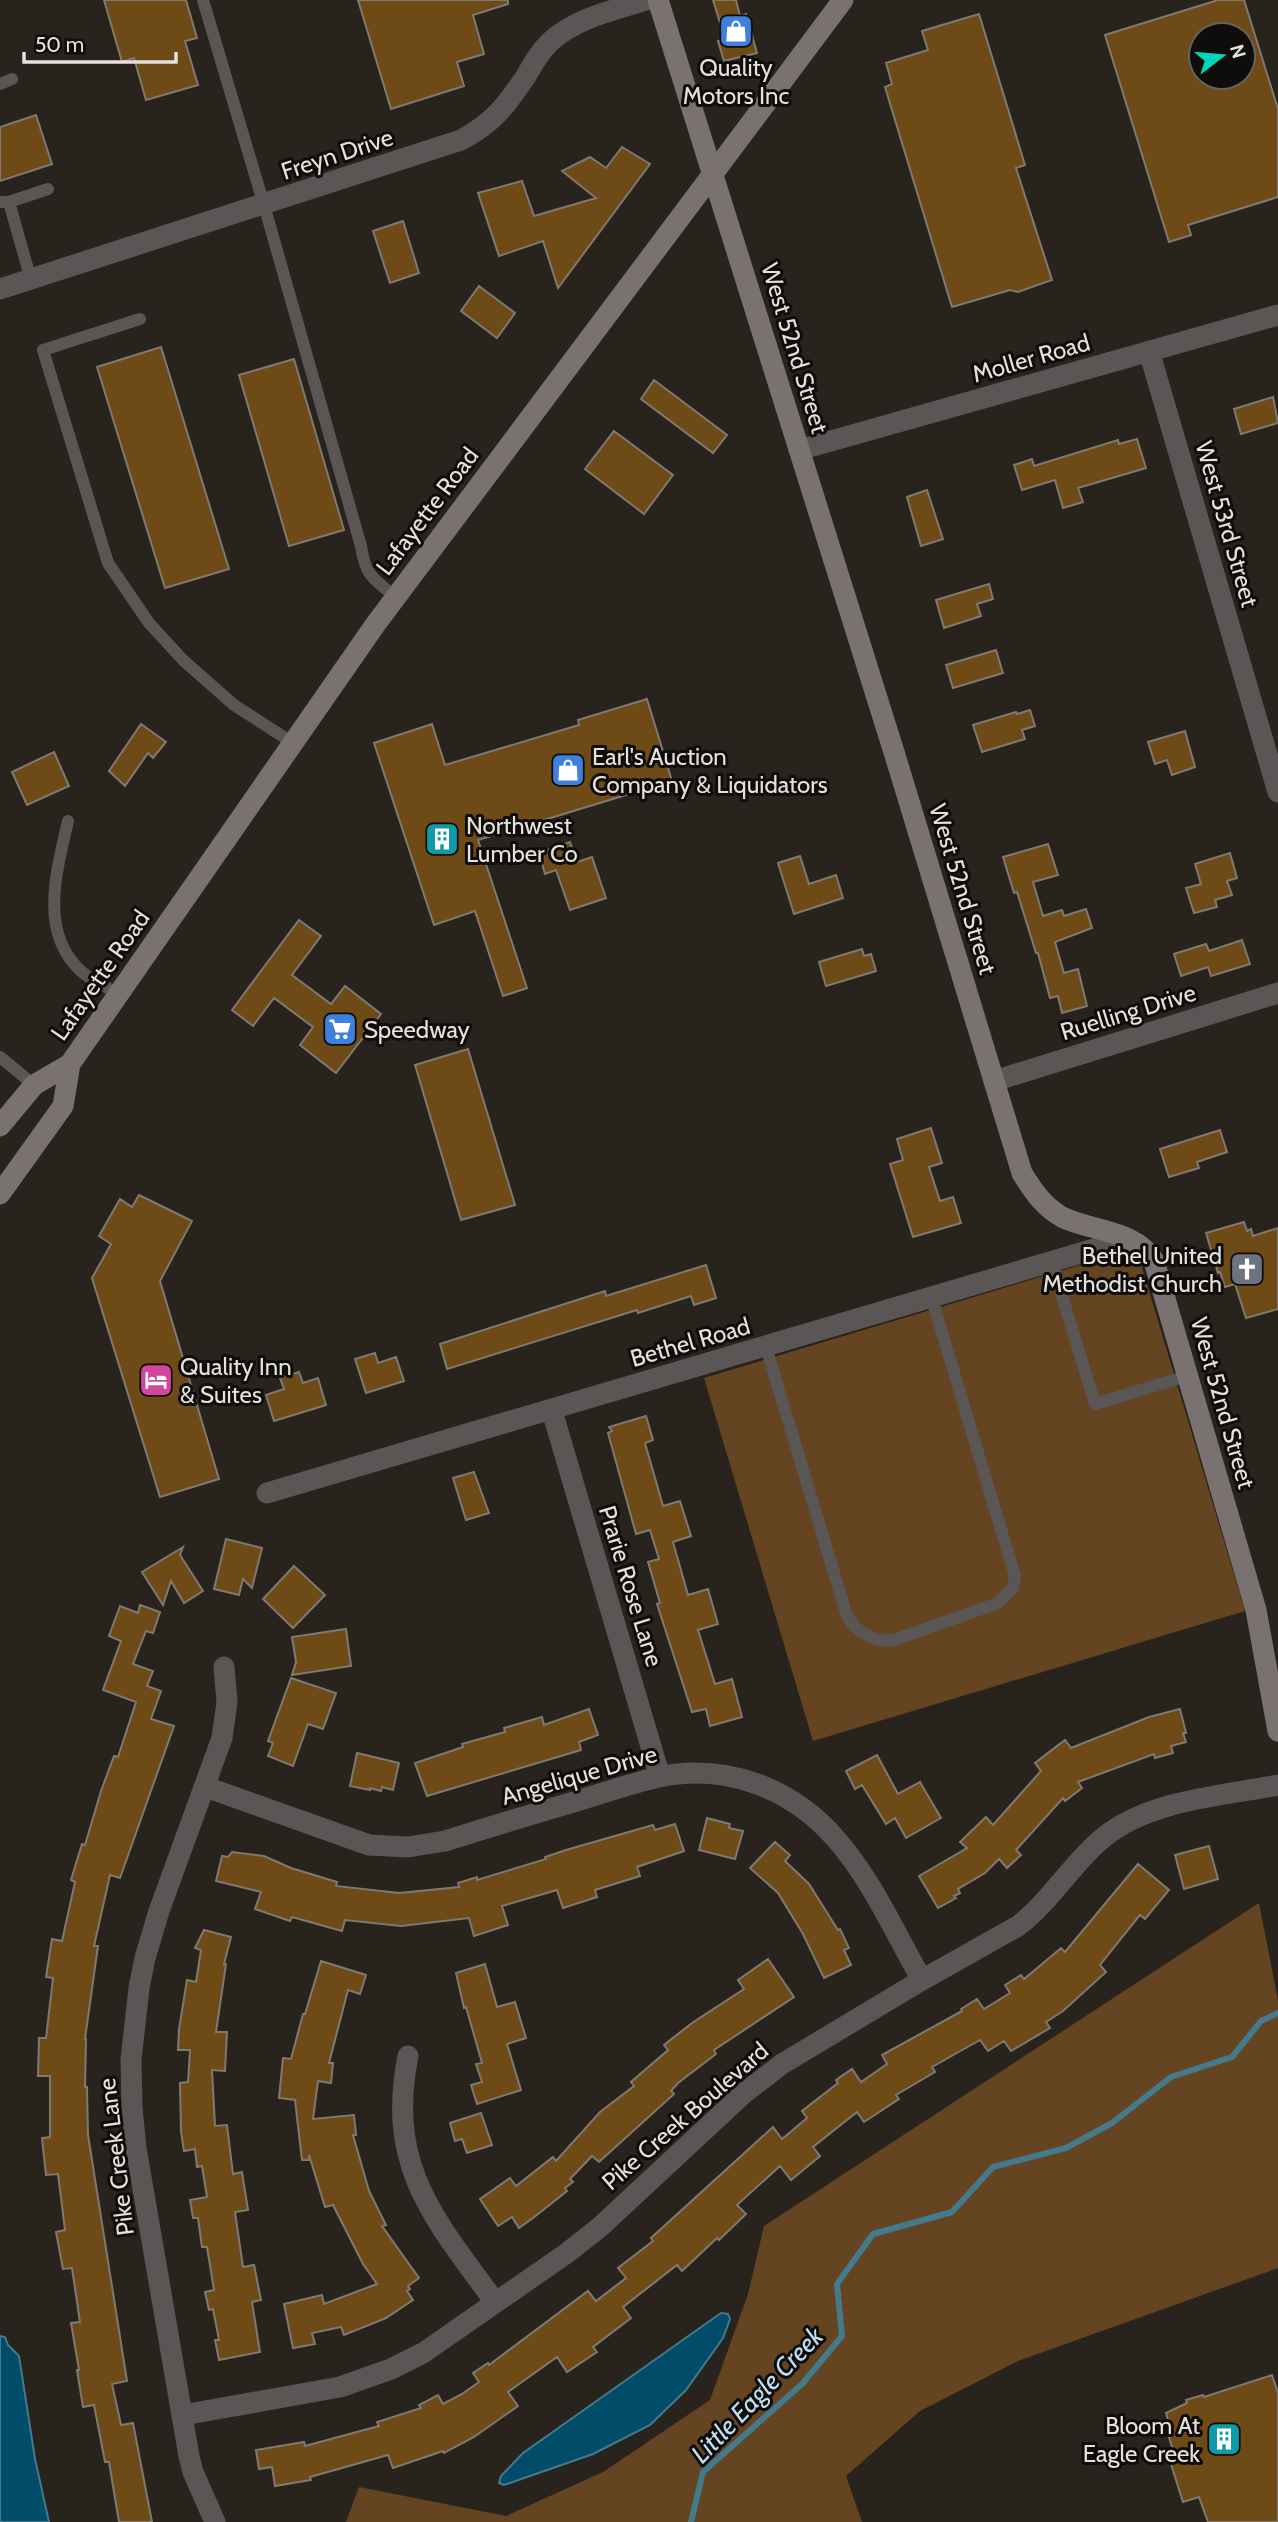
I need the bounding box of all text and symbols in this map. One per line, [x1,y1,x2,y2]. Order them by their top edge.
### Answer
shop icon: Quality Motors Inc [717,12,755,50]
scale bar [24,21,177,65]
north arrow [1187,21,1257,91]
text: 50 m [35,32,84,57]
text: N [1225,42,1251,61]
place label: Quality Motors Inc [683,53,789,110]
street label: Freyn Drive [278,122,396,186]
street label: West 52nd Street [755,259,835,437]
street label: Moller Road [969,327,1093,389]
street label: West 53rd Street [1189,438,1265,610]
street label: Lafayette Road [370,441,484,581]
place label: Earl's Auction Company & Liquidators [592,742,828,799]
shop icon: Earl's Auction Company & Liquidators [549,751,587,789]
street label: West 52nd Street [923,800,1003,978]
place label: Northwest Lumber Co [466,811,578,868]
building icon: Northwest Lumber Co [423,820,461,858]
street label: Lafayette Road [44,904,156,1046]
street label: Ruelling Drive [1057,978,1199,1046]
supermarket icon: Speedway [321,1010,359,1048]
place label: Speedway [364,1015,470,1044]
place label: Bethel United Methodist Church [1043,1241,1222,1298]
church icon: Bethel United Methodist Church [1228,1250,1266,1288]
street label: Bethel Road [627,1311,753,1373]
street label: West 52nd Street [1185,1314,1261,1492]
place label: Quality Inn & Suites [180,1352,292,1409]
hotel icon: Quality Inn & Suites [137,1361,175,1399]
street label: Prarie Rose Lane [593,1502,669,1670]
street label: Angelique Drive [498,1739,660,1811]
street label: Pike Creek Boulevard [596,2036,774,2196]
street label: Pike Creek Lane [92,2077,140,2237]
water label: Little Eagle Creek [684,2320,830,2470]
place label: Bloom At Eagle Creek [1083,2411,1200,2468]
building icon: Bloom At Eagle Creek [1205,2420,1243,2458]

